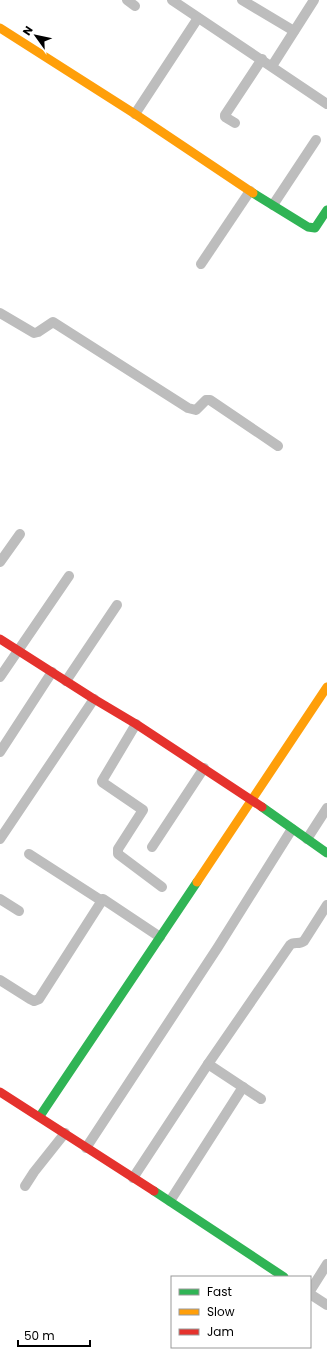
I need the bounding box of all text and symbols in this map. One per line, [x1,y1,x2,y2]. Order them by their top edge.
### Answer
north arrow [16,16,56,56]
text: N [19,23,37,38]
legend [171,1276,311,1348]
text: Fast [207,1283,232,1300]
text: Slow [207,1303,235,1320]
scale bar [18,1322,90,1348]
text: Jam [207,1323,234,1340]
text: 50 m [24,1327,55,1344]

